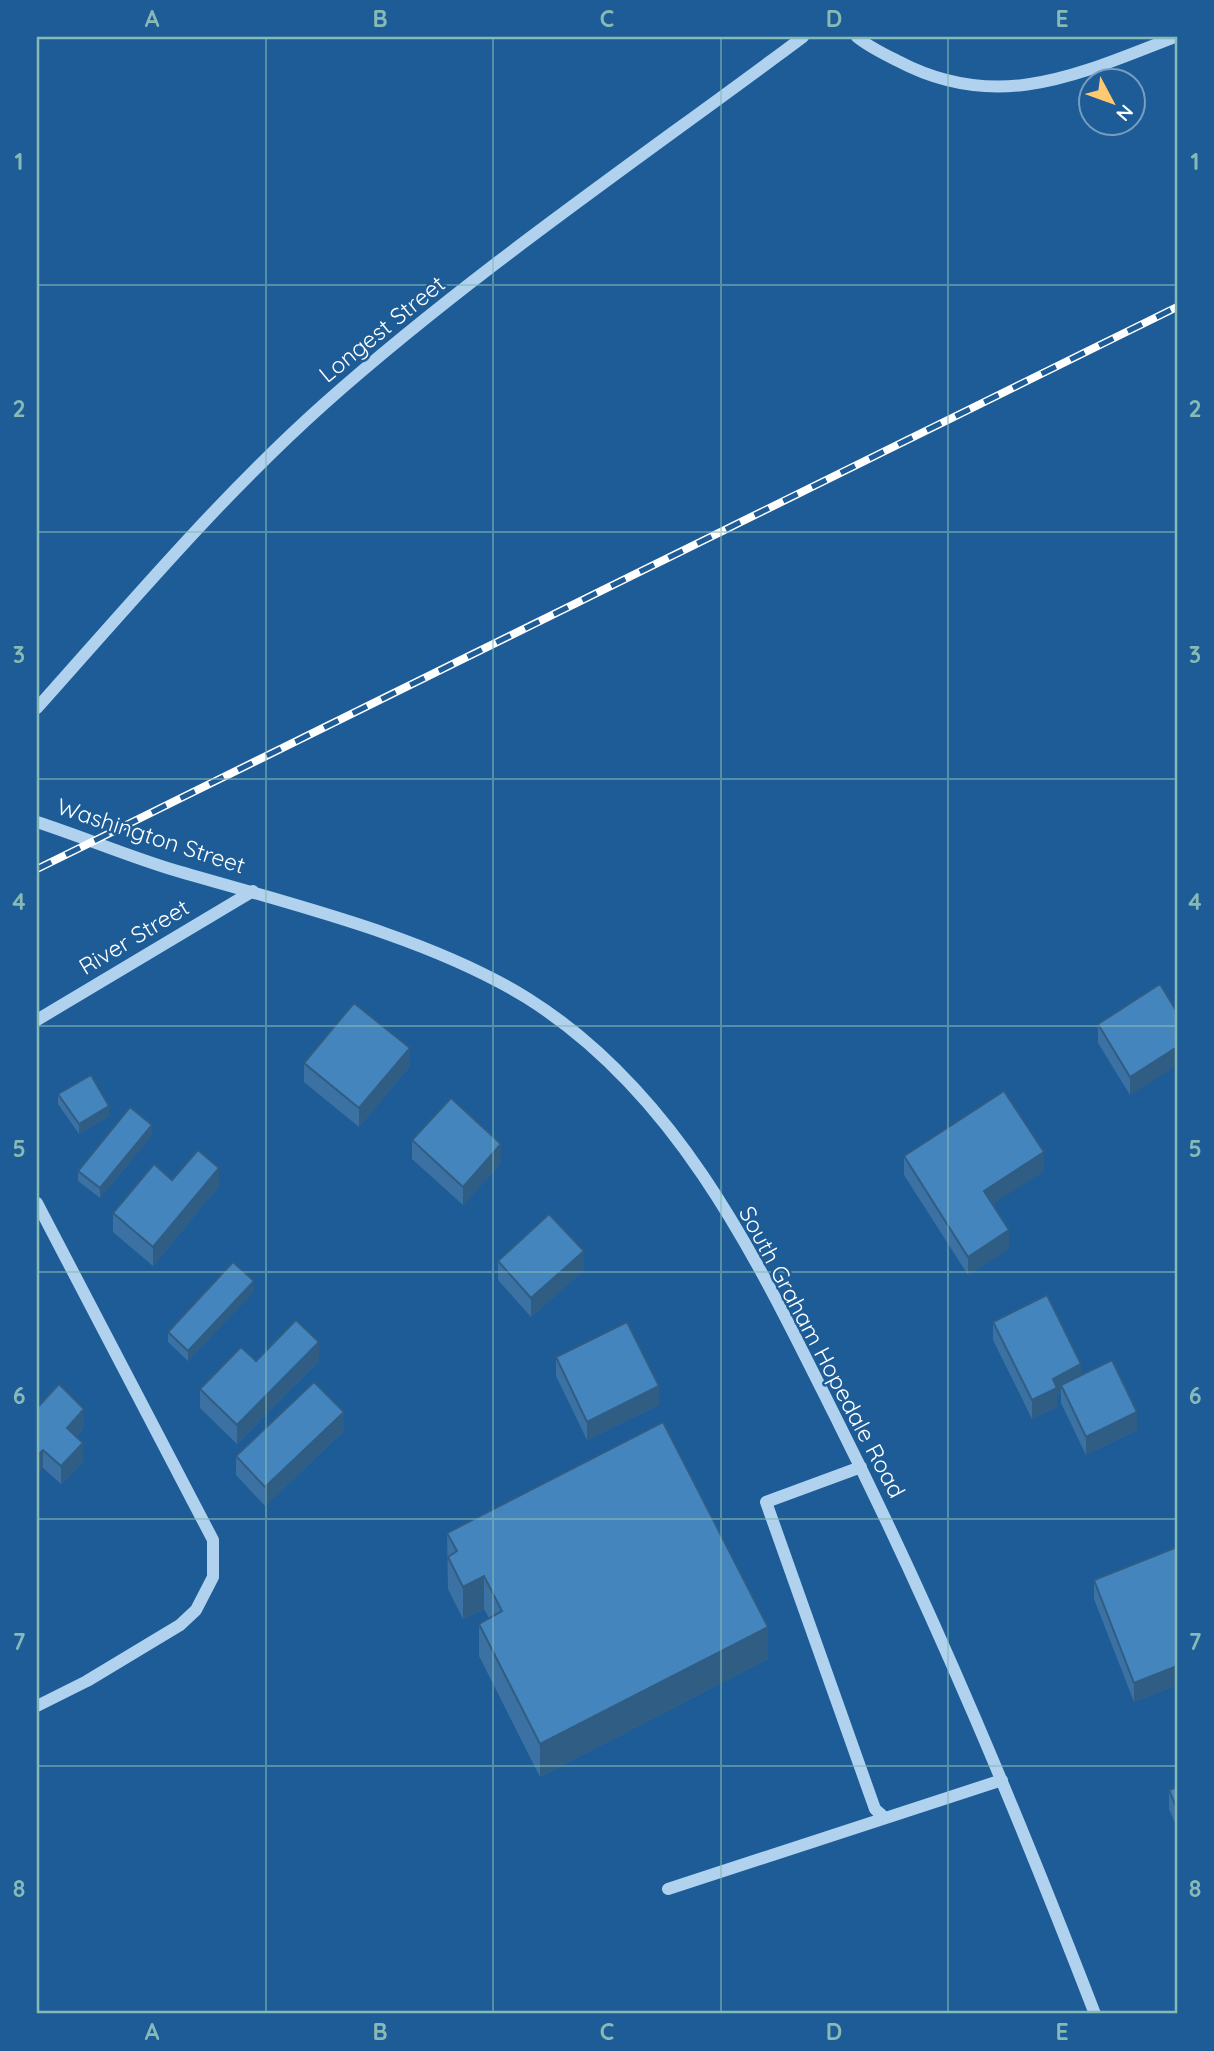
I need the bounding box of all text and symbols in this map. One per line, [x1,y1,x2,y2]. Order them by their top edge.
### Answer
text: A [145,4,160,33]
text: B [372,4,388,33]
text: C [600,4,614,33]
text: D [826,4,842,33]
text: E [1055,4,1069,33]
north arrow [1078,66,1148,136]
text: N [1111,100,1138,126]
text: 1 [15,147,23,176]
text: 1 [1191,147,1199,176]
street label: Longest Street [313,269,451,388]
text: 2 [12,394,26,423]
text: 2 [1188,394,1202,423]
text: 3 [13,640,25,669]
text: 3 [1189,640,1201,669]
street label: Washington Street [53,791,249,880]
text: 4 [12,887,26,916]
text: 4 [1188,887,1202,916]
street label: River Street [73,892,194,981]
text: 5 [12,1134,26,1163]
text: 5 [1188,1134,1202,1163]
street label: South Graham Hopedale Road [733,1201,912,1503]
text: 6 [13,1381,25,1410]
text: 6 [1189,1381,1201,1410]
text: 7 [13,1627,26,1656]
text: 7 [1189,1627,1202,1656]
text: 8 [13,1874,25,1903]
text: 8 [1189,1874,1201,1903]
text: A [145,2017,160,2046]
text: B [372,2017,388,2046]
text: C [600,2017,614,2046]
text: D [826,2017,842,2046]
text: E [1055,2017,1069,2046]

